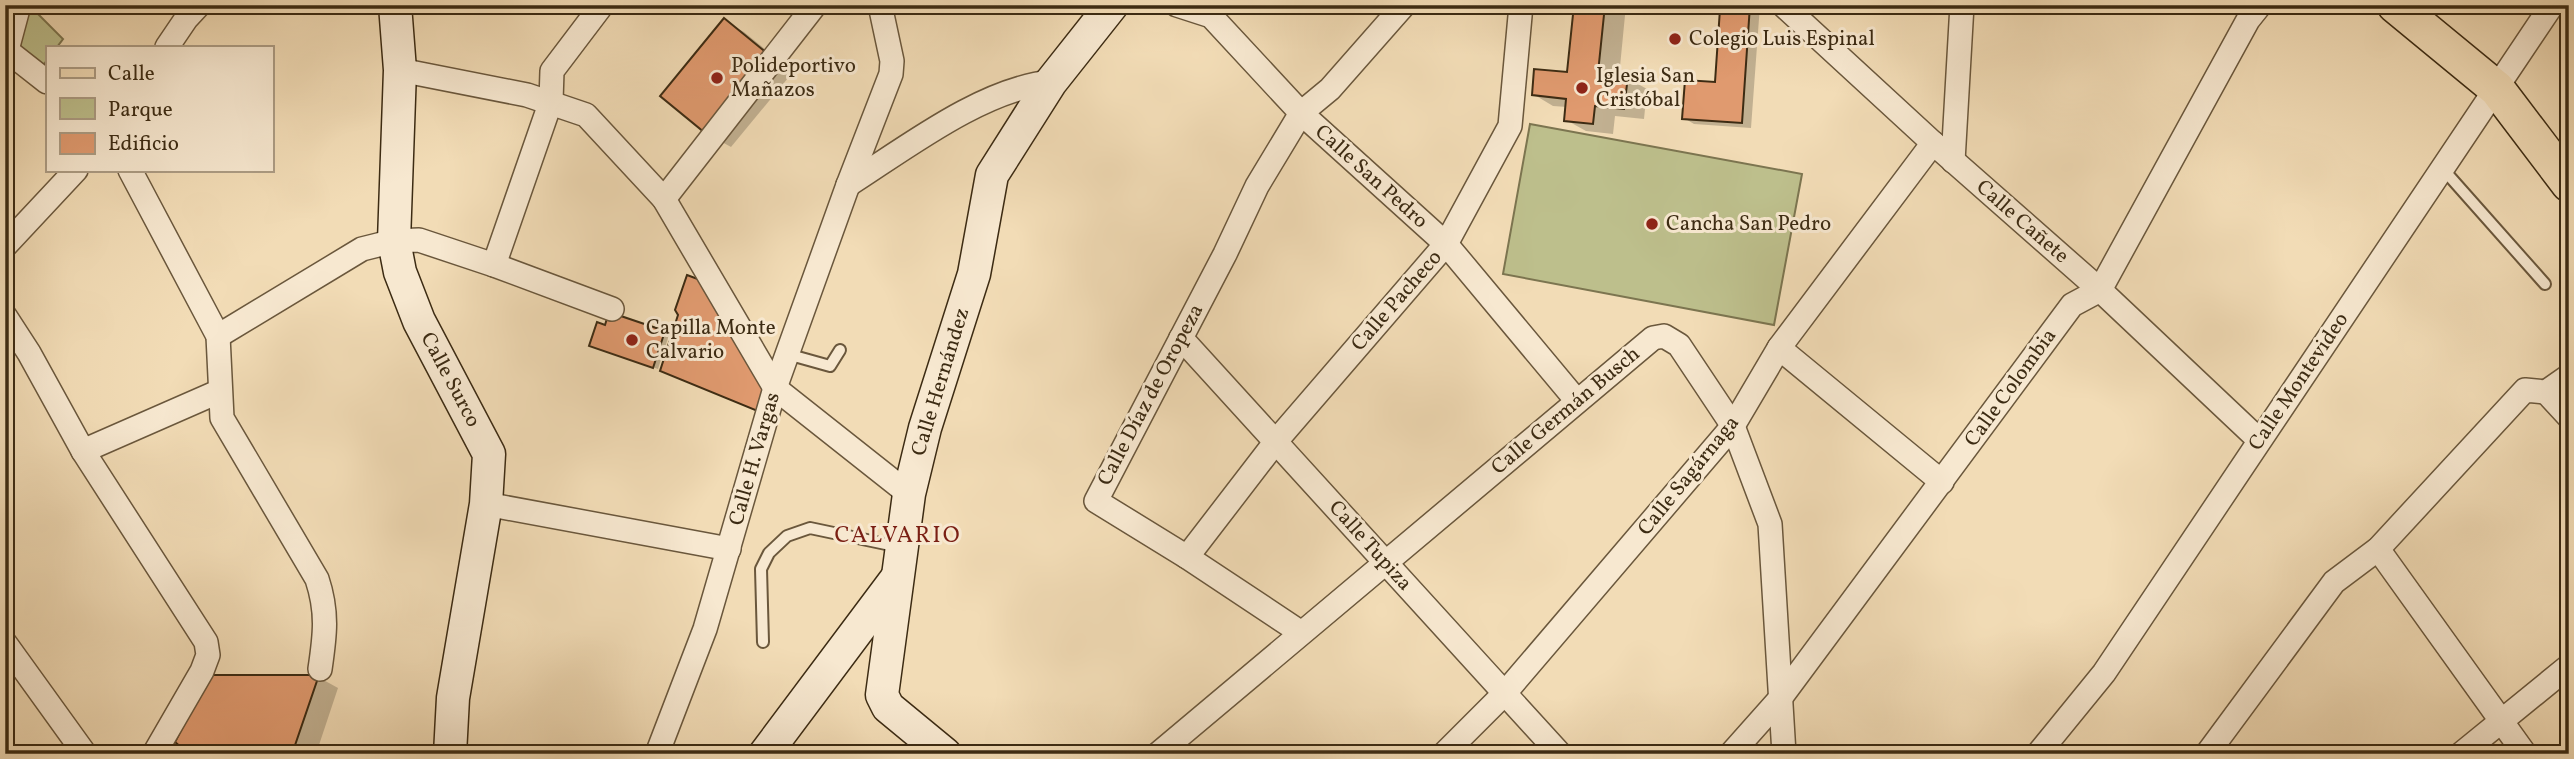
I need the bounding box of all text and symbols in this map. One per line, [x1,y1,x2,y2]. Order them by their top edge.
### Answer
place label: Colegio Luis Espinal [1689,25,1875,54]
marker: Colegio Luis Espinal [1667,31,1683,47]
legend [46,46,273,172]
place label: Polideportivo Mañazos [731,52,856,105]
text: Calle [108,60,155,89]
place label: Iglesia San Cristóbal [1596,62,1695,115]
marker: Polideportivo Mañazos [709,70,725,86]
marker: Iglesia San Cristóbal [1574,80,1590,96]
text: Parque [108,96,173,125]
street label: Calle San Pedro [1308,118,1434,236]
text: Edificio [108,130,179,159]
street label: Calle Cañete [1969,173,2075,271]
place label: Cancha San Pedro [1666,210,1831,239]
marker: Cancha San Pedro [1644,216,1660,232]
street label: Calle Pacheco [1345,244,1449,358]
street label: Calle Díaz de Oropeza [1091,299,1211,491]
street label: Calle Hernández [905,304,977,460]
street label: Calle Montevideo [2242,307,2356,457]
place label: Capilla Monte Calvario [646,314,776,367]
street label: Calle Colombia [1958,323,2064,453]
street label: Calle Surco [413,327,487,433]
marker: Capilla Monte Calvario [624,332,640,348]
street label: Calle Germán Busch [1485,340,1647,482]
street label: Calle H. Vargas [722,389,788,529]
street label: Calle Sagárnaga [1631,410,1747,542]
street label: Calle Tupiza [1322,494,1418,598]
district label: CALVARIO [834,520,962,552]

